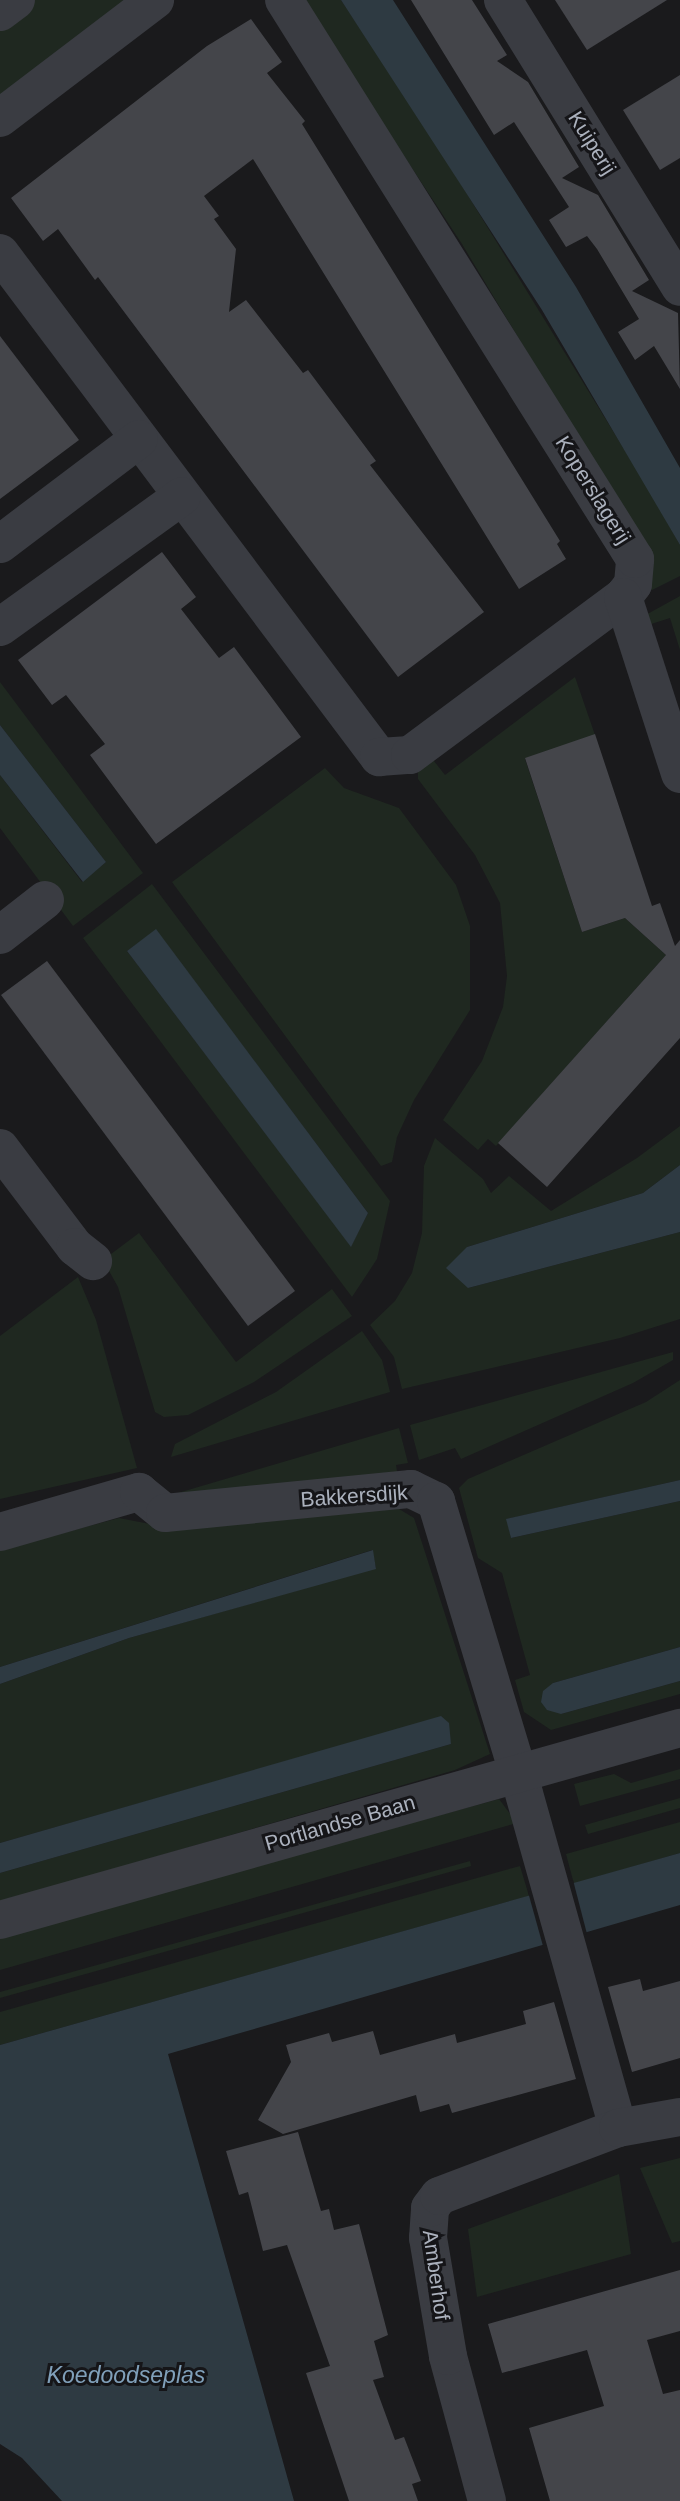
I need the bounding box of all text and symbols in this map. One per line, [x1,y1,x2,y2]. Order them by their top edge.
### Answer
street label: Kuiperij [563,107,621,179]
street label: Koperslagerij [550,431,636,549]
street label: Bakkersdijk [300,1480,408,1512]
street label: Portlandse Baan [262,1789,418,1857]
street label: Amberhof [417,2228,455,2322]
water label: Koedoodseplas [47,2361,205,2389]

